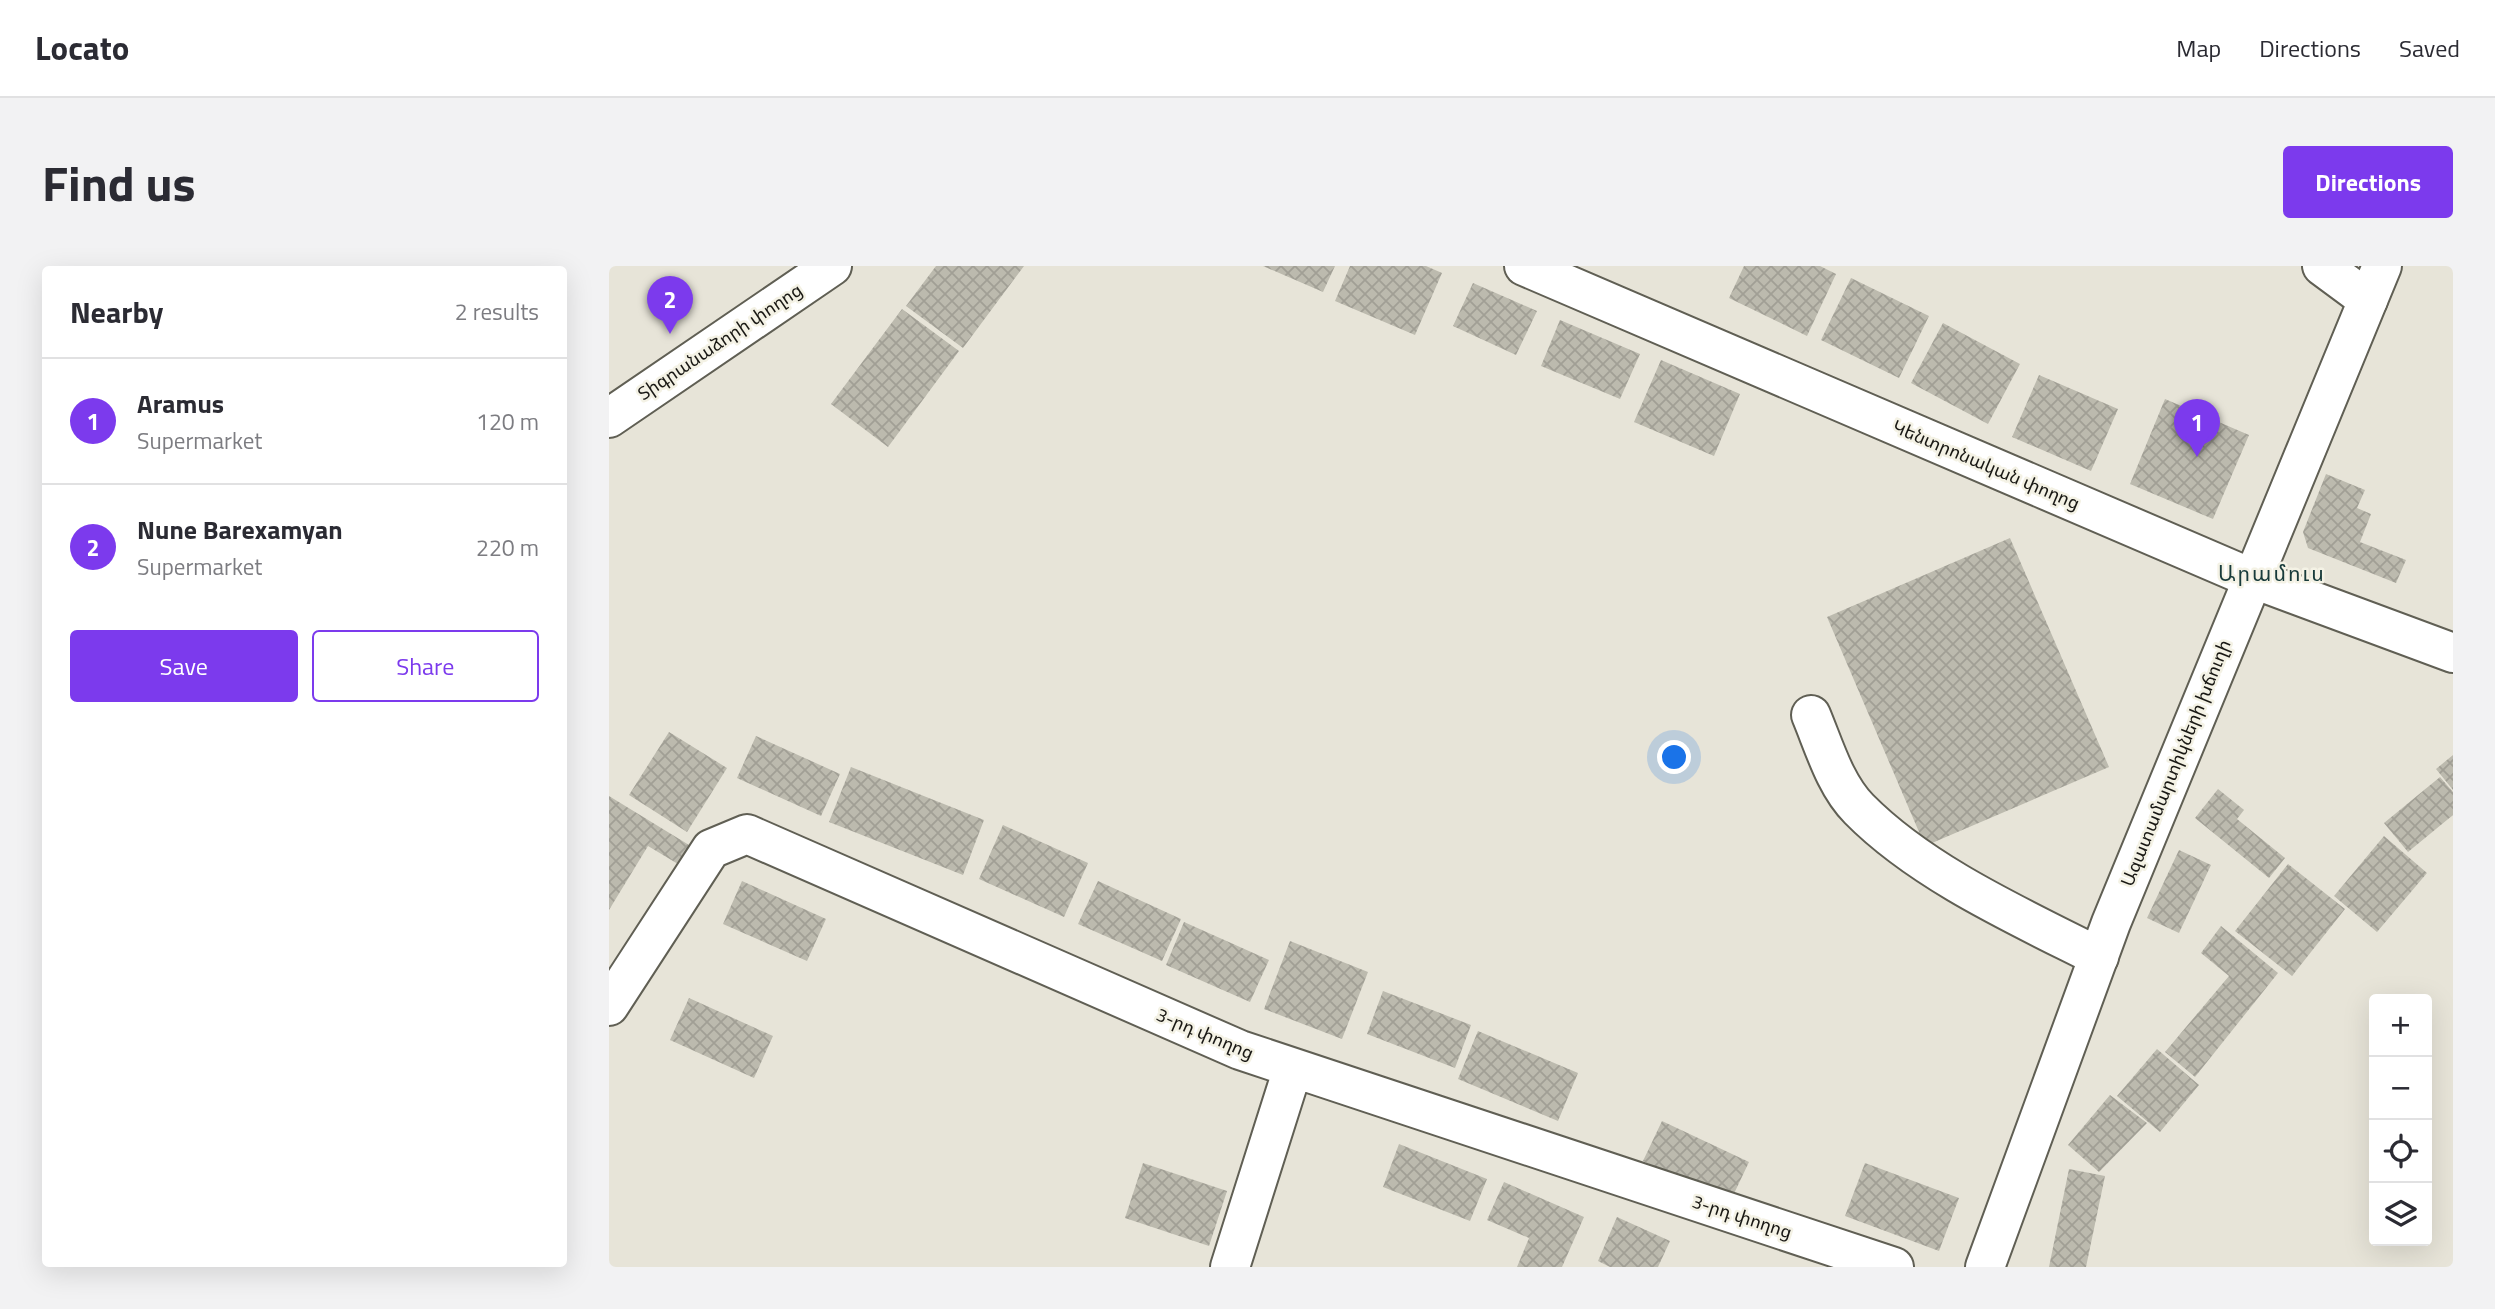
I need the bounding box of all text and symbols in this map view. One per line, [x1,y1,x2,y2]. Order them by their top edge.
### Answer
text: Locato [35,23,129,73]
text: Map [2176,30,2221,66]
text: Directions [2259,30,2361,66]
text: Saved [2399,30,2460,66]
text: Find us [42,145,196,220]
button: Directions [2283,146,2453,218]
street label: Տիգրանաձորի փողոց [632,276,807,407]
pin: 2 [647,276,693,334]
text: Nearby [70,289,163,335]
text: 2 results [455,294,539,329]
text: Aramus [137,384,224,423]
pin: 1 [2174,399,2220,457]
text: 1 [87,404,99,439]
text: 120 m [476,404,539,439]
street label: Կենտրոնական փողոց [1888,413,2084,516]
text: Supermarket [137,423,262,458]
text: Nune Barexamyan [137,510,343,549]
text: 2 [87,530,99,565]
text: 220 m [476,530,539,565]
text: Supermarket [137,549,262,584]
district label: Արամուս [2218,557,2326,589]
button: Save [70,630,298,702]
button: Share [312,630,539,702]
street label: Ազատամարտիկների խճուղի [2114,635,2238,890]
your location [1657,740,1691,774]
map controls [2369,994,2432,1246]
button: + [2369,994,2432,1057]
street label: 3-րդ փողոց [1152,1001,1258,1066]
button: − [2369,1057,2432,1120]
button: locate [2369,1120,2432,1183]
button: layers [2369,1183,2432,1246]
street label: 3-րդ փողոց [1689,1188,1796,1245]

